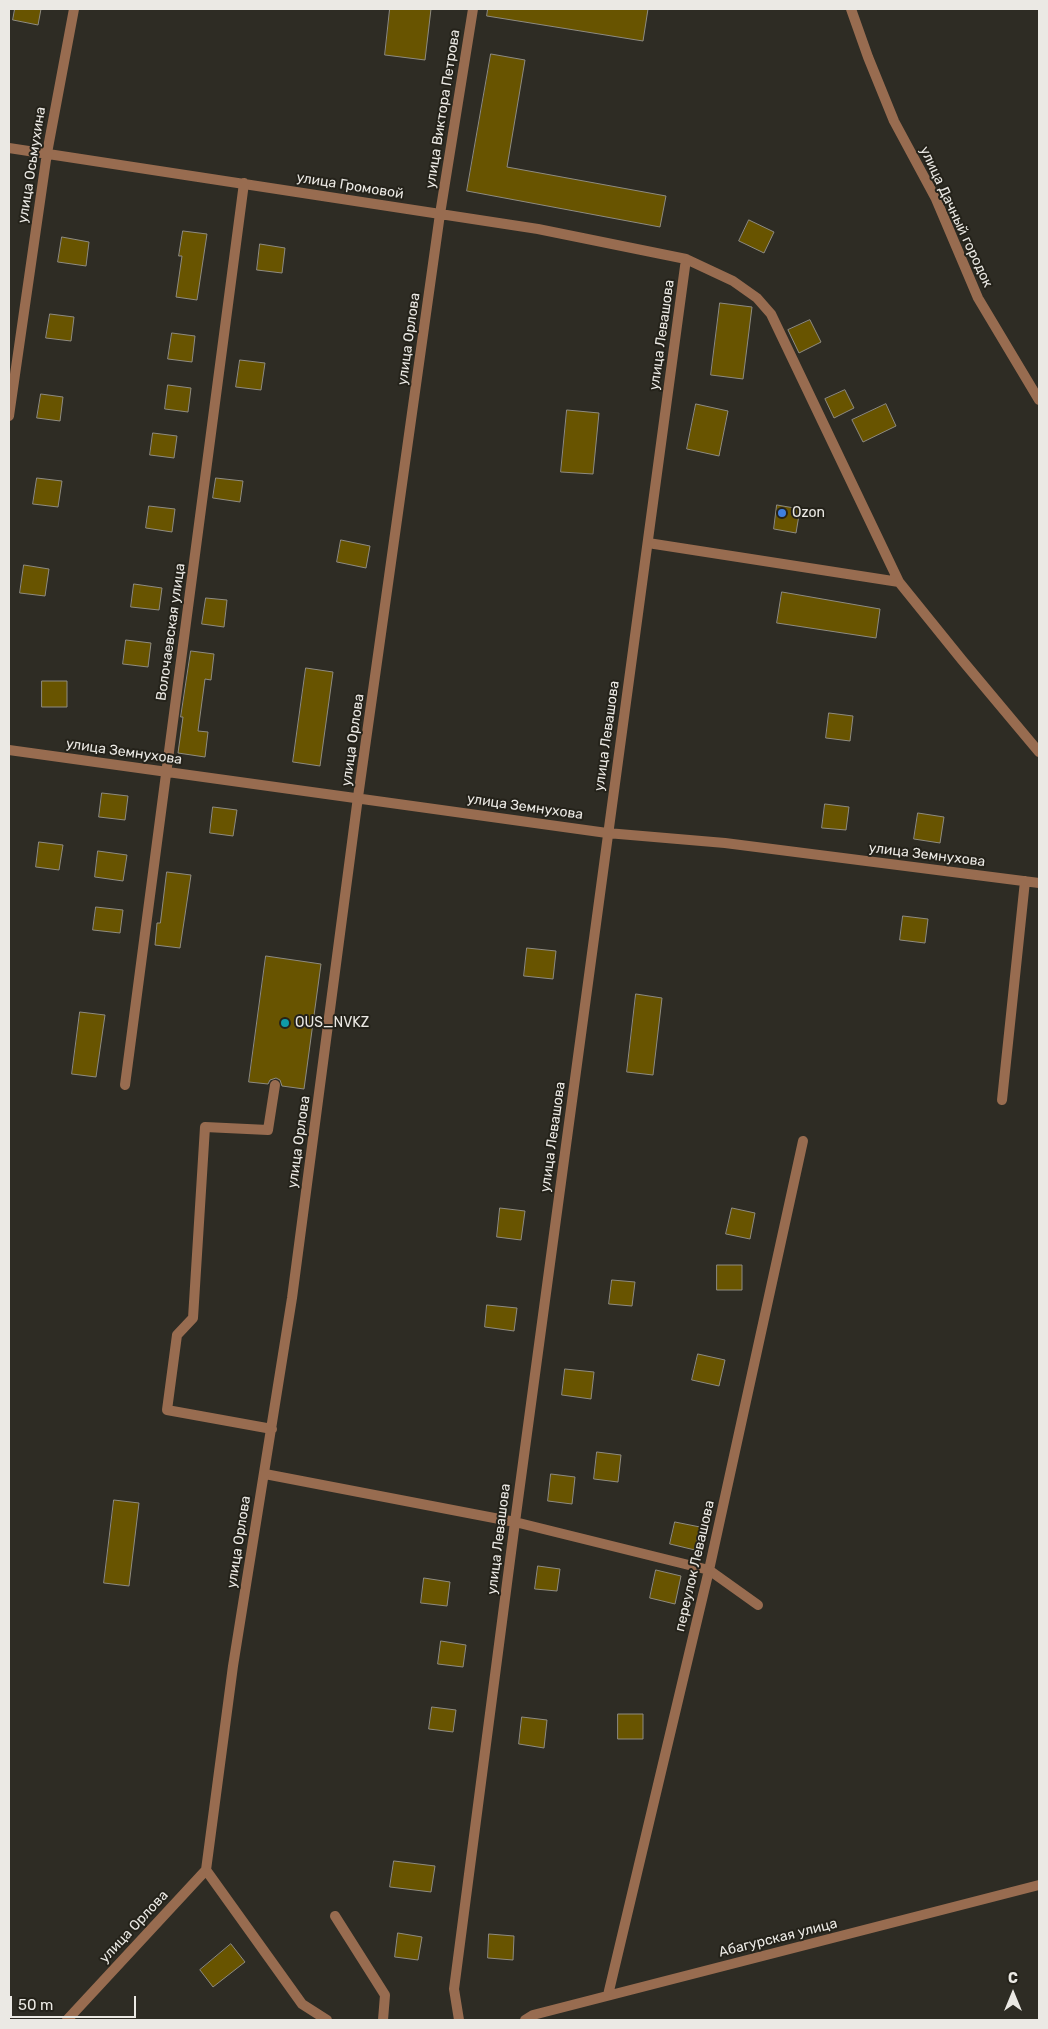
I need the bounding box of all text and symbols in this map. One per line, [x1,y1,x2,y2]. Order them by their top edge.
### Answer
street label: улица Виктора Петрова [422,28,464,190]
street label: улица Осьмухина [15,106,49,224]
street label: улица Дачный городок [916,144,996,290]
street label: улица Громовой [295,169,405,203]
street label: улица Левашова [646,279,678,391]
street label: улица Орлова [394,292,424,386]
place label: Ozon [792,505,825,521]
marker: Ozon [776,507,788,519]
street label: Волочаевская улица [153,562,189,702]
street label: улица Левашова [591,680,623,792]
street label: улица Орлова [338,693,368,787]
street label: улица Земнухова [65,736,183,768]
street label: улица Земнухова [466,791,584,823]
street label: улица Земнухова [868,840,986,870]
place label: OUS_NVKZ [295,1015,369,1031]
marker: OUS_NVKZ [279,1017,291,1029]
street label: улица Левашова [537,1081,569,1193]
street label: улица Орлова [284,1095,314,1189]
street label: улица Левашова [484,1483,514,1595]
street label: улица Орлова [223,1495,255,1589]
street label: переулок Левашова [672,1499,718,1633]
street label: улица Орлова [96,1887,172,1967]
street label: Абагурская улица [717,1915,839,1961]
north arrow [988,1969,1038,2019]
text: С [1008,1970,1018,1987]
scale bar [12,1986,139,2018]
text: 50 m [18,1996,53,2014]

